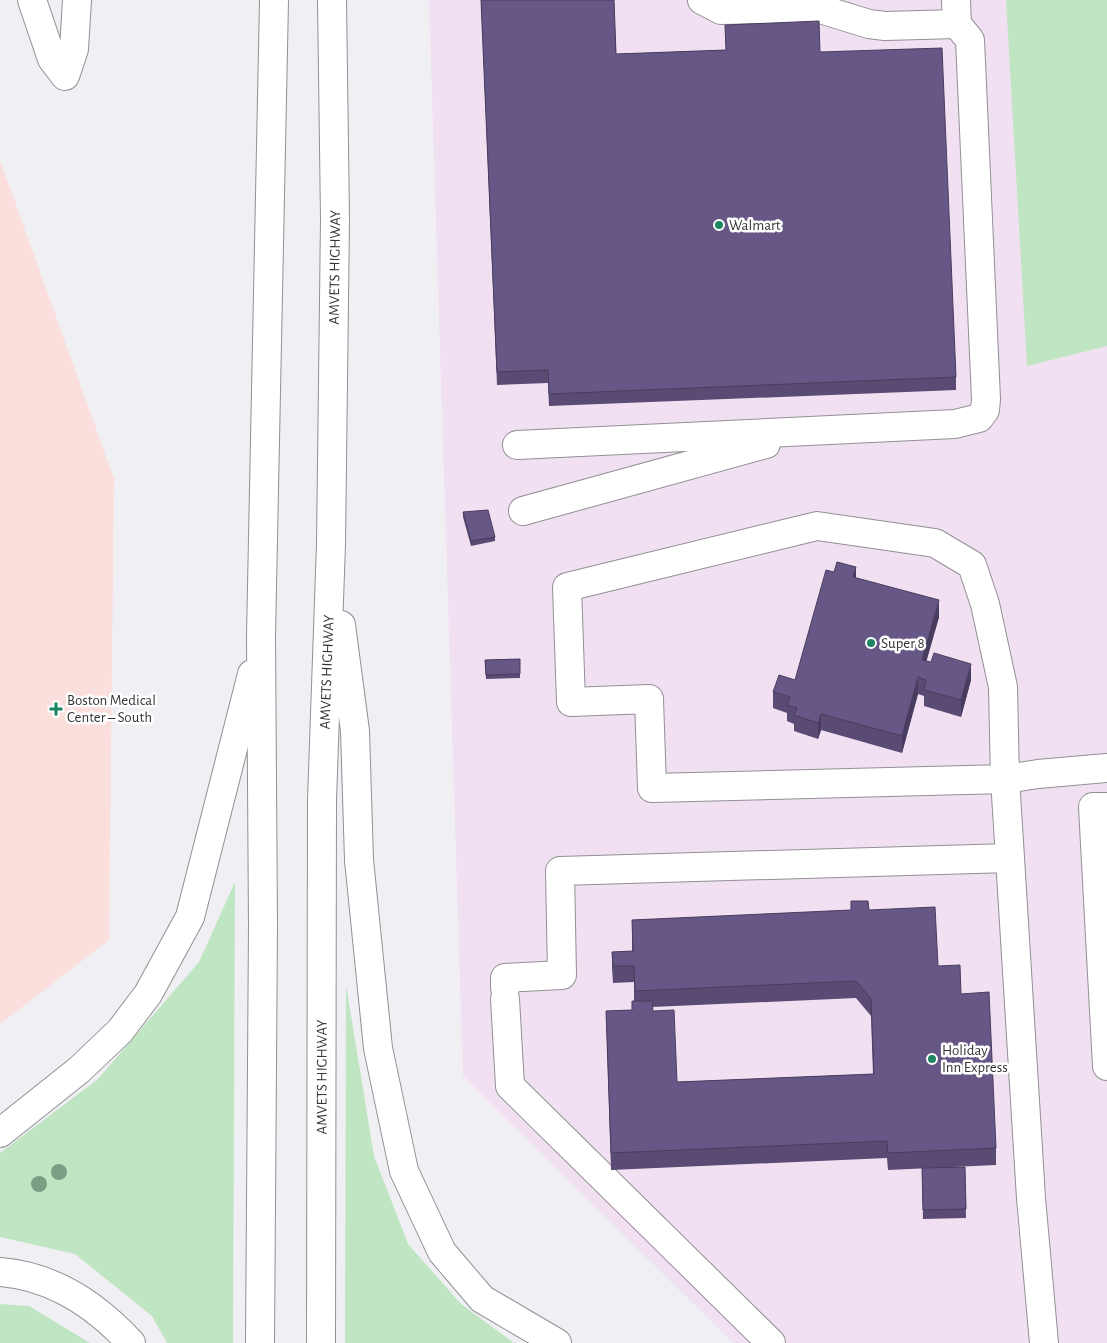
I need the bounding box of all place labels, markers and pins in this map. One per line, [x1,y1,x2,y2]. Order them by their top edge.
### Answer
place label: Walmart [729,218,781,233]
marker: Walmart [713,219,725,231]
place label: Super 8 [881,636,925,651]
marker: Super 8 [865,637,877,649]
place label: Boston Medical Center – South [67,693,156,725]
marker: Boston Medical Center – South [49,702,63,716]
place label: Holiday Inn Express [942,1043,1008,1075]
marker: Holiday Inn Express [926,1053,938,1065]

